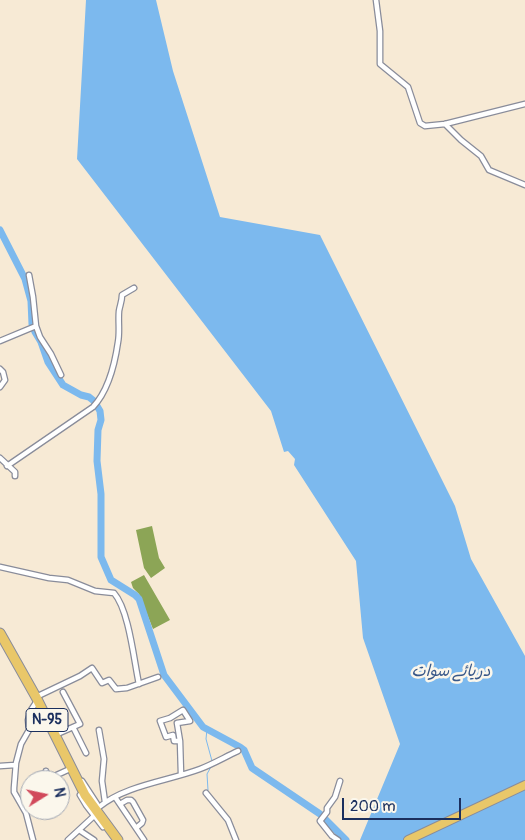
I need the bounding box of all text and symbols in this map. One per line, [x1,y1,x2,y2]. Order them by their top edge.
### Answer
water label: دریائے سوات [412,662,490,682]
road number: N-95 [26,708,68,732]
north arrow [20,770,70,820]
text: N [50,786,68,799]
scale bar [345,788,464,820]
text: 200 m [350,797,395,816]

